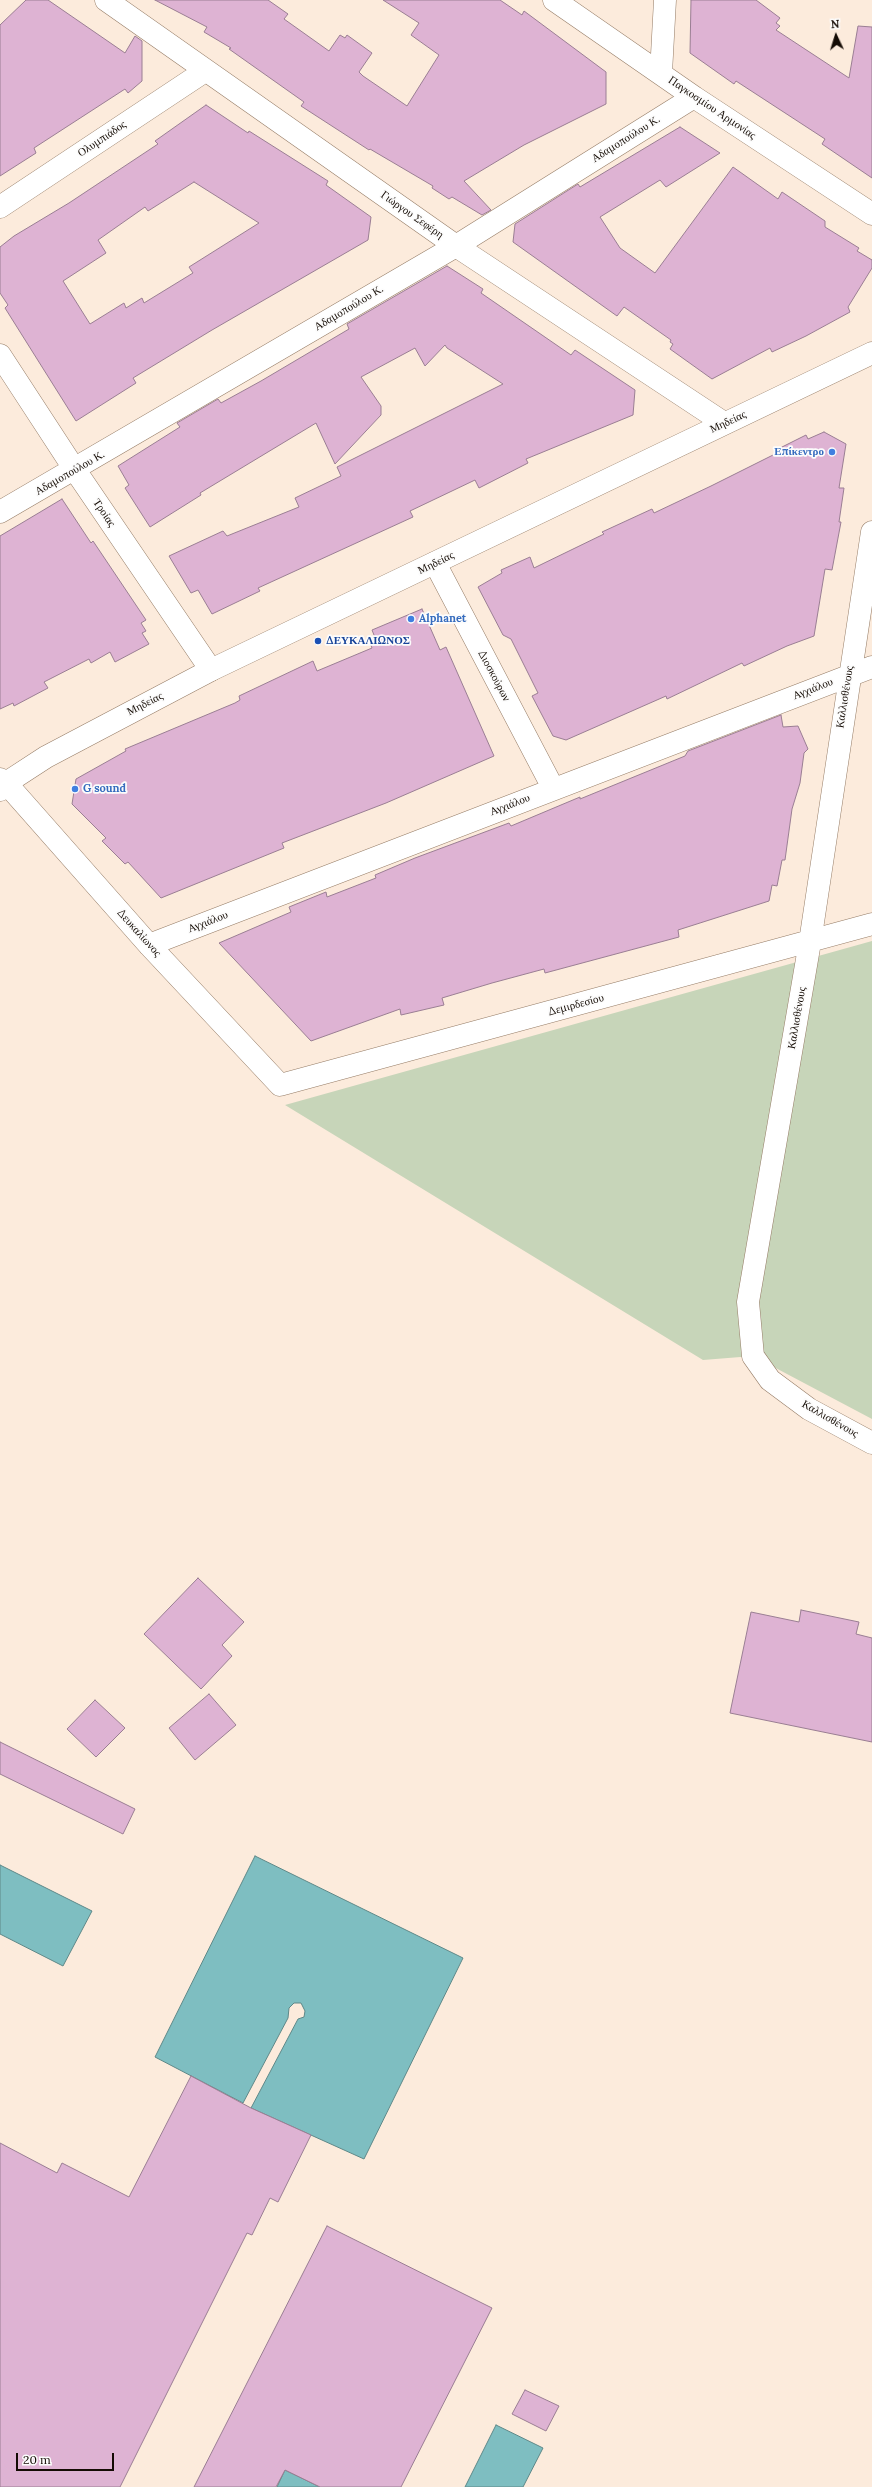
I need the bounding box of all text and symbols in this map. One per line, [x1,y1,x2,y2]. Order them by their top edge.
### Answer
north arrow [816,16,856,56]
text: N [830,17,840,31]
street label: Παγκοσμίου Αρμονίας [666,74,758,142]
street label: Αδαμοπούλου Κ. [589,113,663,165]
street label: Ολυμπιάδος [75,118,129,160]
street label: Γιώργου Σεφέρη [378,188,446,242]
street label: Αδαμοπούλου Κ. [312,282,386,334]
street label: Μηδείας [708,408,748,436]
place label: Επίκεντρο [774,445,824,459]
marker: Επίκεντρο [827,447,837,457]
street label: Αδαμοπούλου Κ. [33,448,107,498]
street label: Τροίας [90,497,118,529]
street label: Μηδείας [416,549,456,577]
place label: Alphanet [419,612,466,626]
marker: Alphanet [406,614,416,624]
place label: ΔΕΥΚΑΛΙΩΝΟΣ [326,634,410,648]
marker: ΔΕΥΚΑΛΙΩΝΟΣ [313,636,323,646]
street label: Διοσκούρων [475,648,513,704]
street label: Καλλισθένους [834,665,856,729]
street label: Αγχιάλου [791,675,835,703]
street label: Μηδείας [125,689,165,719]
place label: G sound [83,782,126,796]
marker: G sound [70,784,80,794]
street label: Αγχιάλου [488,791,532,819]
street label: Δευκαλίωνος [114,907,164,959]
street label: Αγχιάλου [186,908,230,936]
street label: Καλλισθένους [785,986,809,1050]
street label: Δεμιρδεσίου [547,991,605,1019]
street label: Καλλισθένους [799,1398,861,1440]
scale bar [18,2445,116,2471]
text: 20 m [23,2452,51,2467]

